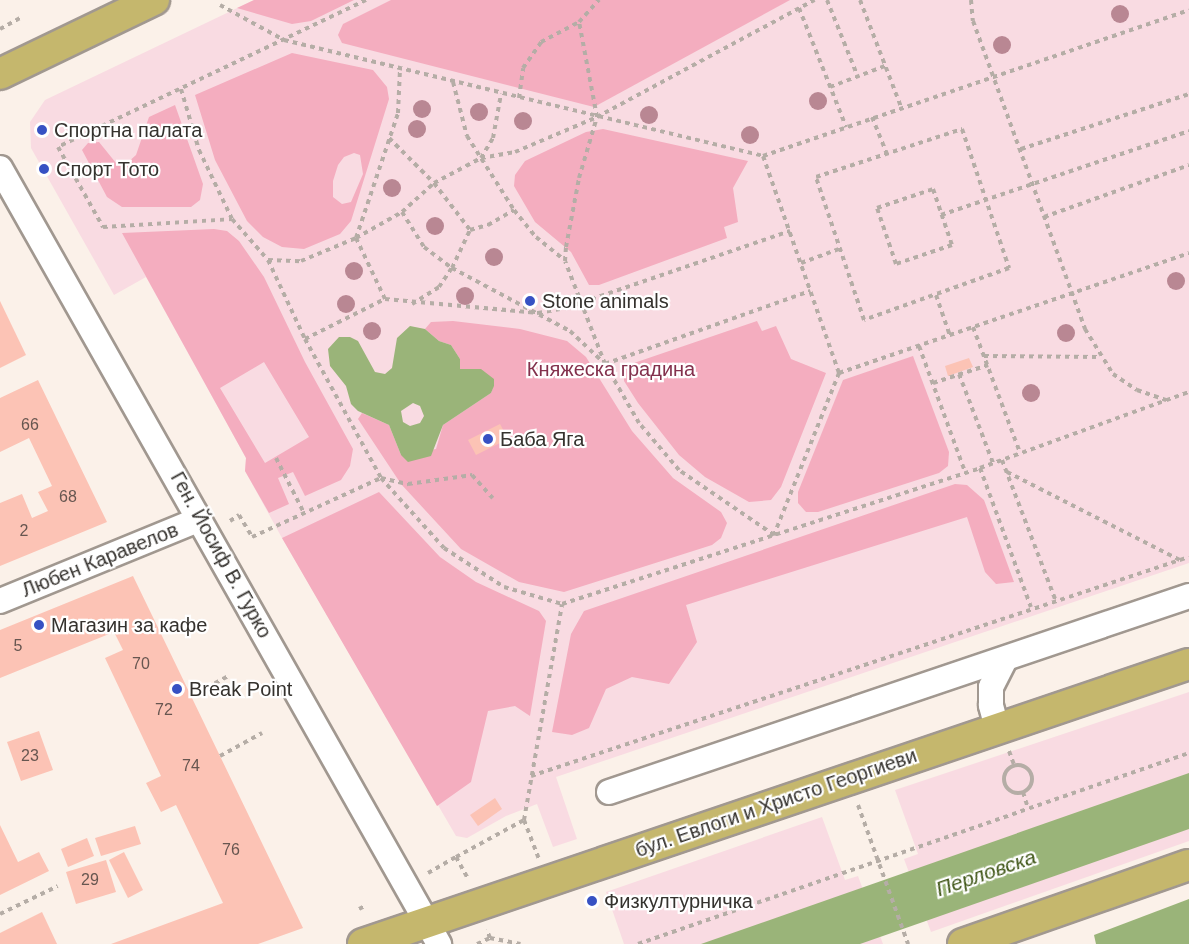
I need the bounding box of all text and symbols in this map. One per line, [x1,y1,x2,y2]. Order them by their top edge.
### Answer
place label: Спортна палата [54,118,202,142]
marker: Спортна палата [35,123,49,137]
place label: Спорт Тото [56,157,159,181]
marker: Спорт Тото [37,162,51,176]
place label: Stone animals [542,289,669,313]
marker: Stone animals [523,294,537,308]
park label: Княжеска градина [527,357,695,381]
house number: 66 [21,415,39,435]
place label: Баба Яга [500,427,584,451]
marker: Баба Яга [481,432,495,446]
street label: Ген. Йосиф В. Гурко [165,468,277,642]
house number: 68 [59,487,77,507]
street label: Любен Каравелов [18,518,182,602]
house number: 2 [20,521,28,541]
place label: Магазин за кафе [51,613,207,637]
marker: Магазин за кафе [32,618,46,632]
house number: 5 [14,636,22,656]
house number: 70 [132,654,150,674]
place label: Break Point [189,677,292,701]
marker: Break Point [170,682,184,696]
house number: 72 [155,700,173,720]
street label: бул. Евлоги и Христо Георгиеви [632,743,920,863]
house number: 23 [21,746,39,766]
house number: 74 [182,756,200,776]
house number: 76 [222,840,240,860]
water label: Перловска [933,844,1039,902]
house number: 29 [81,870,99,890]
place label: Физкултурничка [604,889,753,913]
marker: Физкултурничка [585,894,599,908]

